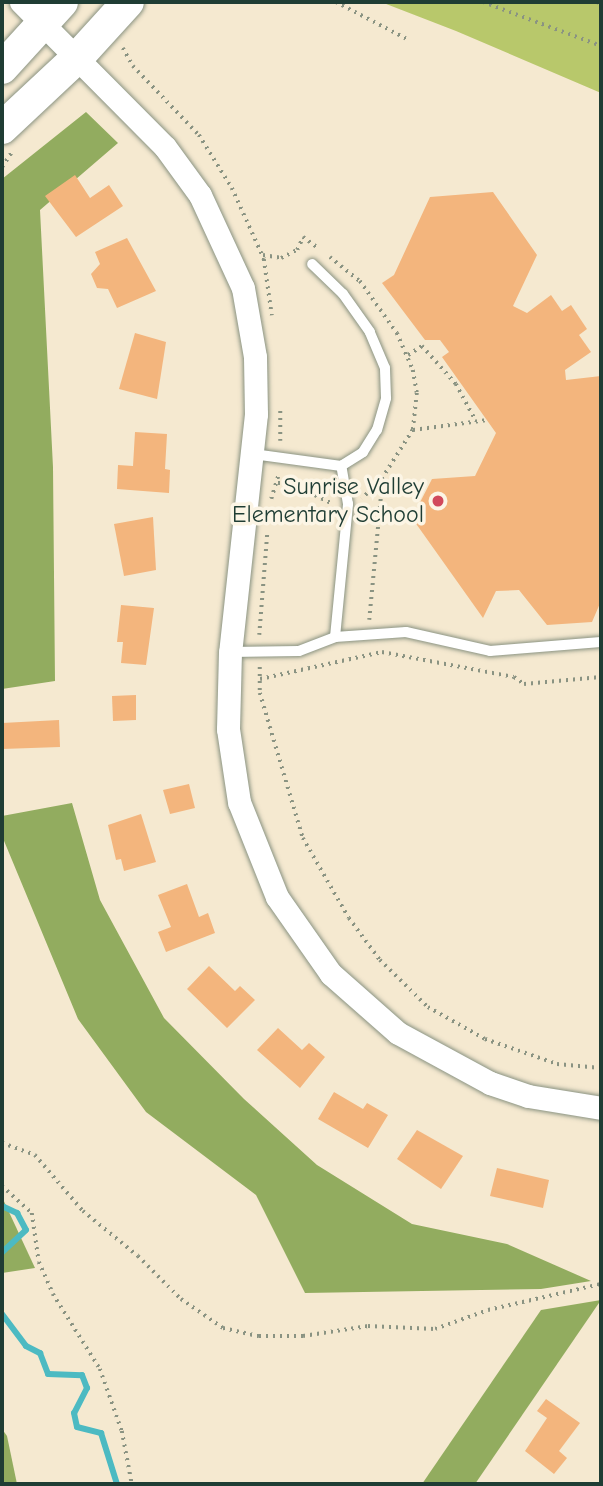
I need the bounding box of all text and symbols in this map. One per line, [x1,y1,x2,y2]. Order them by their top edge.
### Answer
place label: Sunrise Valley Elementary School [232,473,424,529]
marker: Sunrise Valley Elementary School [430,493,446,509]

